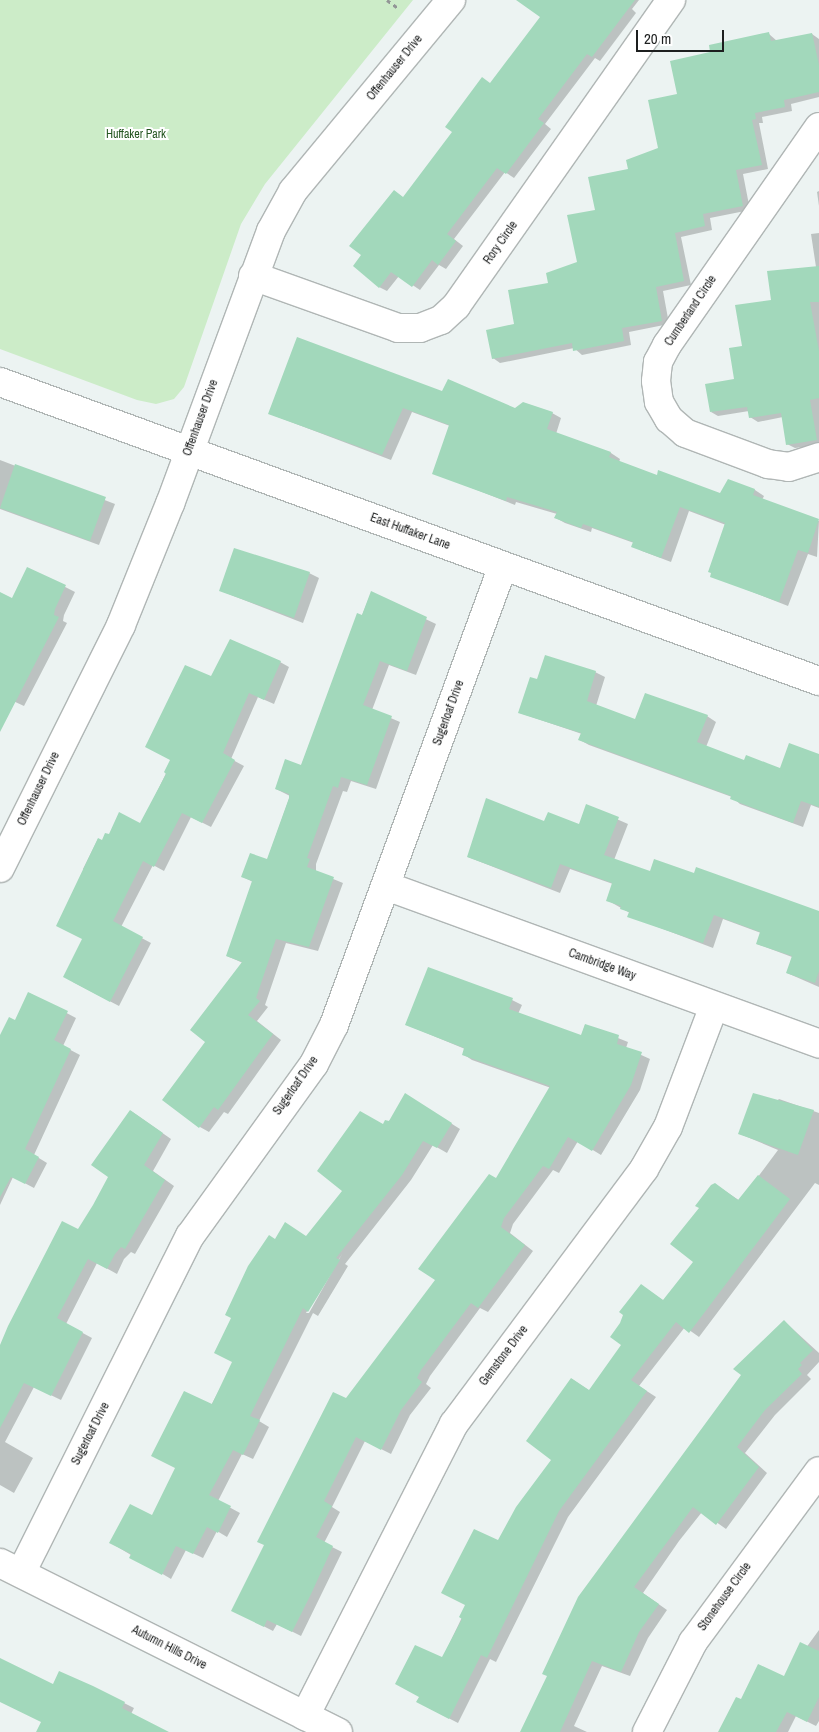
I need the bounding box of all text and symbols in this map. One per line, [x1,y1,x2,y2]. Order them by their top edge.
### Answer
scale bar [639,20,726,52]
text: 20 m [644,28,671,49]
street label: Offenhauser Drive [364,32,426,104]
park label: Huffaker Park [106,128,166,142]
street label: Rory Circle [481,219,521,267]
street label: Cumberland Circle [662,273,720,349]
street label: Offenhauser Drive [181,378,221,458]
street label: East Huffaker Lane [368,511,452,553]
street label: Sugerloaf Drive [431,678,467,748]
street label: Offenhauser Drive [15,750,63,828]
street label: Cambridge Way [566,946,638,984]
street label: Sugerloaf Drive [270,1054,322,1118]
street label: Gemstone Drive [477,1323,531,1389]
street label: Sugerloaf Drive [69,1400,113,1468]
street label: Stonehouse Circle [695,1560,755,1634]
street label: Autumn Hills Drive [129,1623,209,1673]

